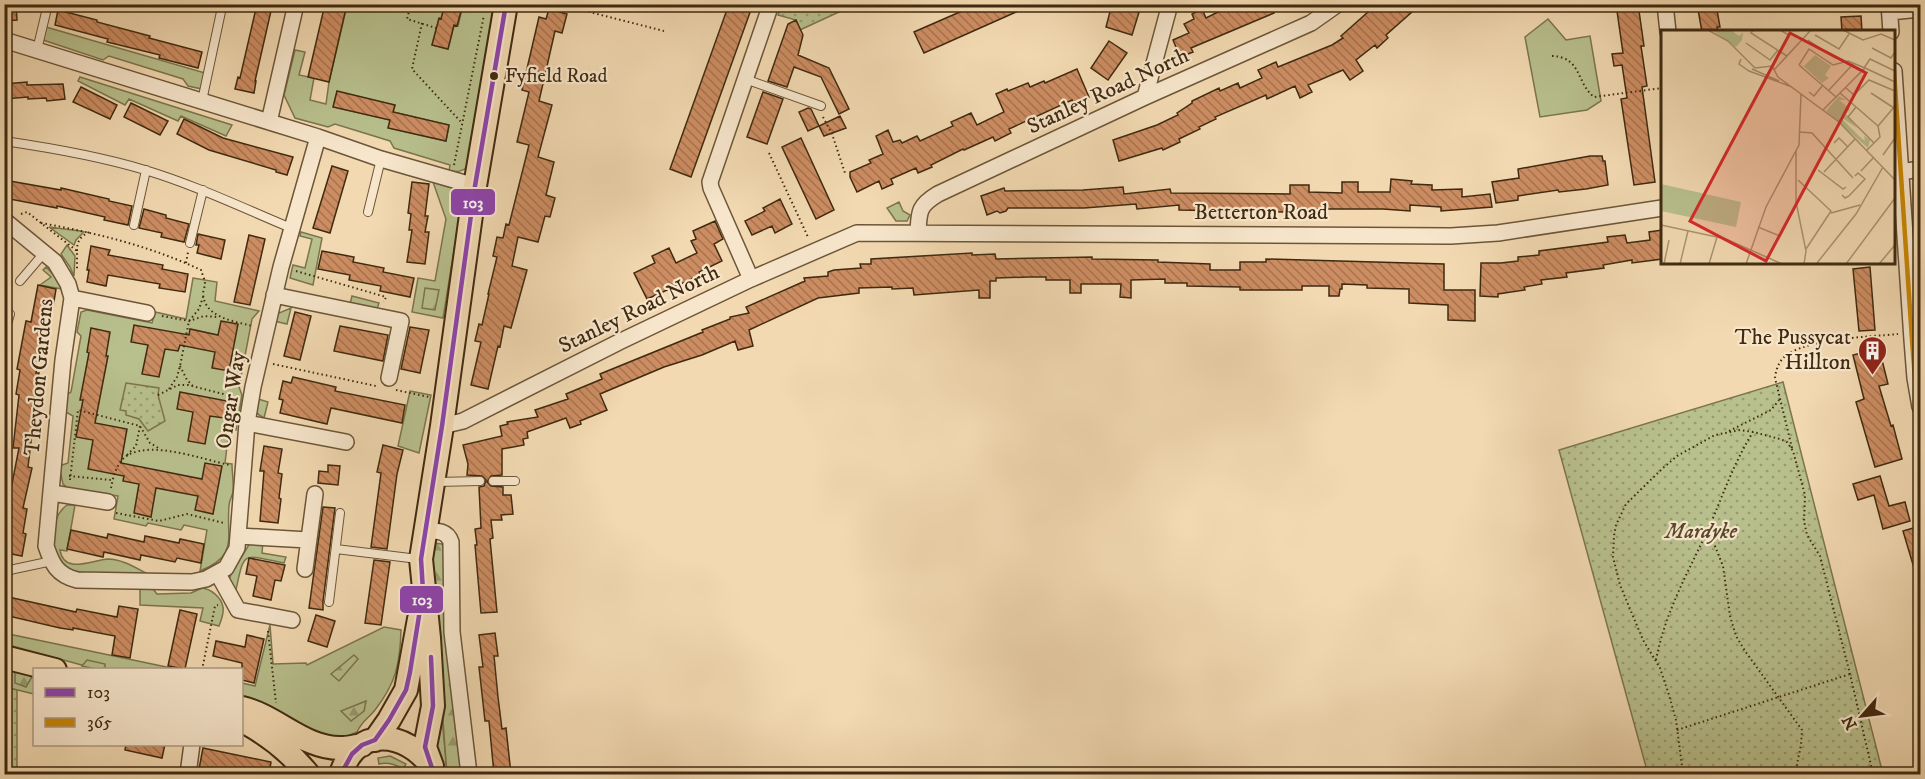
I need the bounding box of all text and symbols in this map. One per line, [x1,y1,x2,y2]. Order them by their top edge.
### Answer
inset map [1661,30,1895,264]
street label: Stanley Road North [1023,41,1194,140]
place label: Fyfield Road [505,64,608,89]
marker: Fyfield Road [488,70,500,82]
line badge: 103 [450,188,496,216]
text: 103 [463,193,483,213]
street label: Betterton Road [1194,199,1328,226]
street label: Stanley Road North [554,258,724,360]
street label: Theydon Gardens [19,298,59,456]
place label: The Pussycat Hillton [1735,324,1852,376]
building icon: The Pussycat Hillton [1856,334,1888,376]
street label: Ongar Way [210,349,252,451]
park label: Mardyke [1663,518,1738,545]
line badge: 103 [399,585,444,614]
text: 103 [412,590,432,610]
legend [33,668,243,746]
text: 103 [87,682,110,704]
north arrow [1832,686,1892,746]
text: 365 [87,712,112,734]
text: N [1838,712,1862,733]

